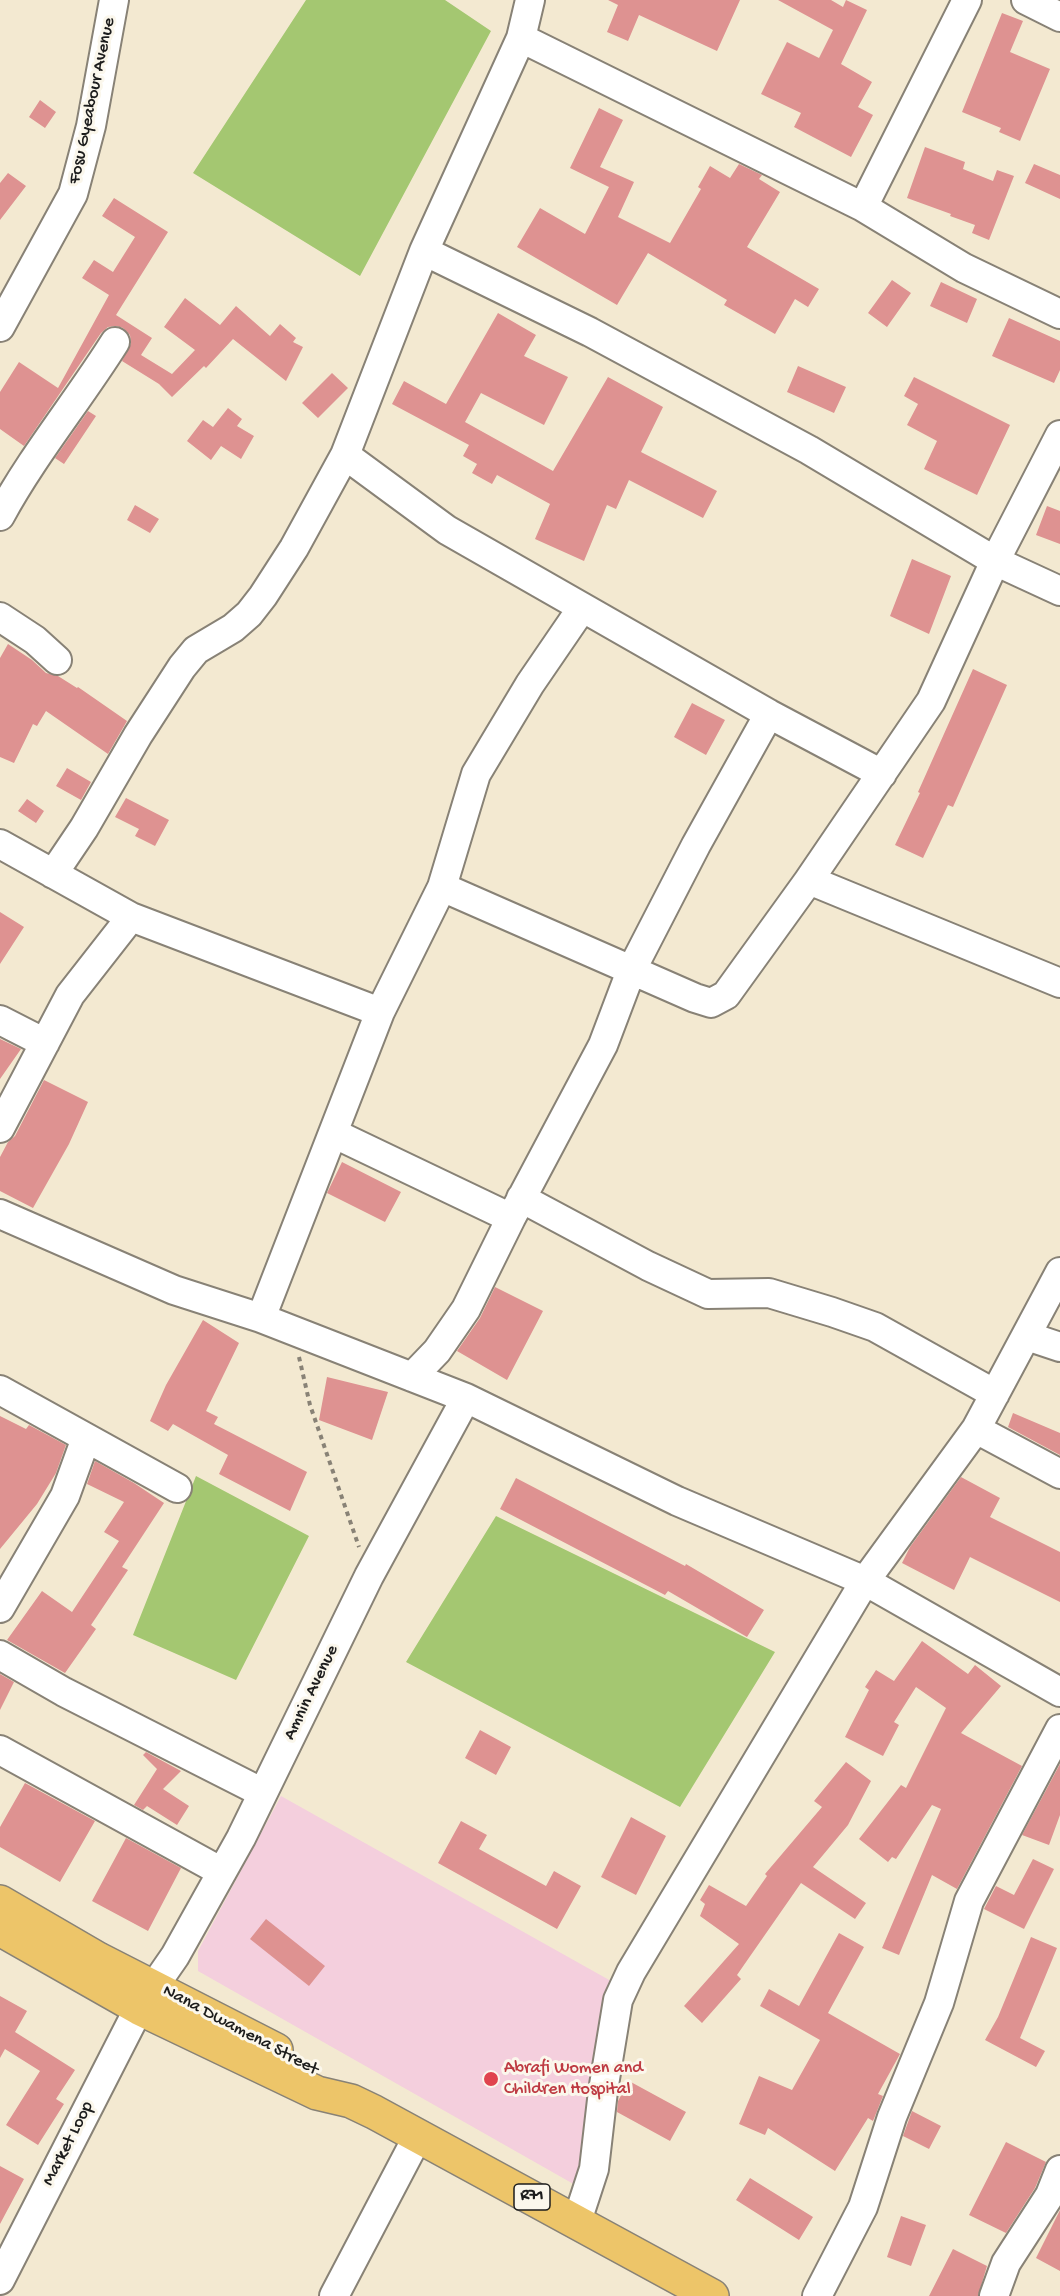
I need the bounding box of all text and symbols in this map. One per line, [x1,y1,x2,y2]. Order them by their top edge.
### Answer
street label: Fosu Gyeabour Avenue [65,16,121,186]
street label: Amnin Avenue [280,1642,344,1744]
street label: Nana Dwamena Street [159,1981,321,2081]
place label: Abrafi Women and Children Hospital [504,2058,643,2100]
marker: Abrafi Women and Children Hospital [482,2070,500,2088]
street label: Market Loop [39,2098,99,2190]
road number: R71 [514,2184,550,2210]

